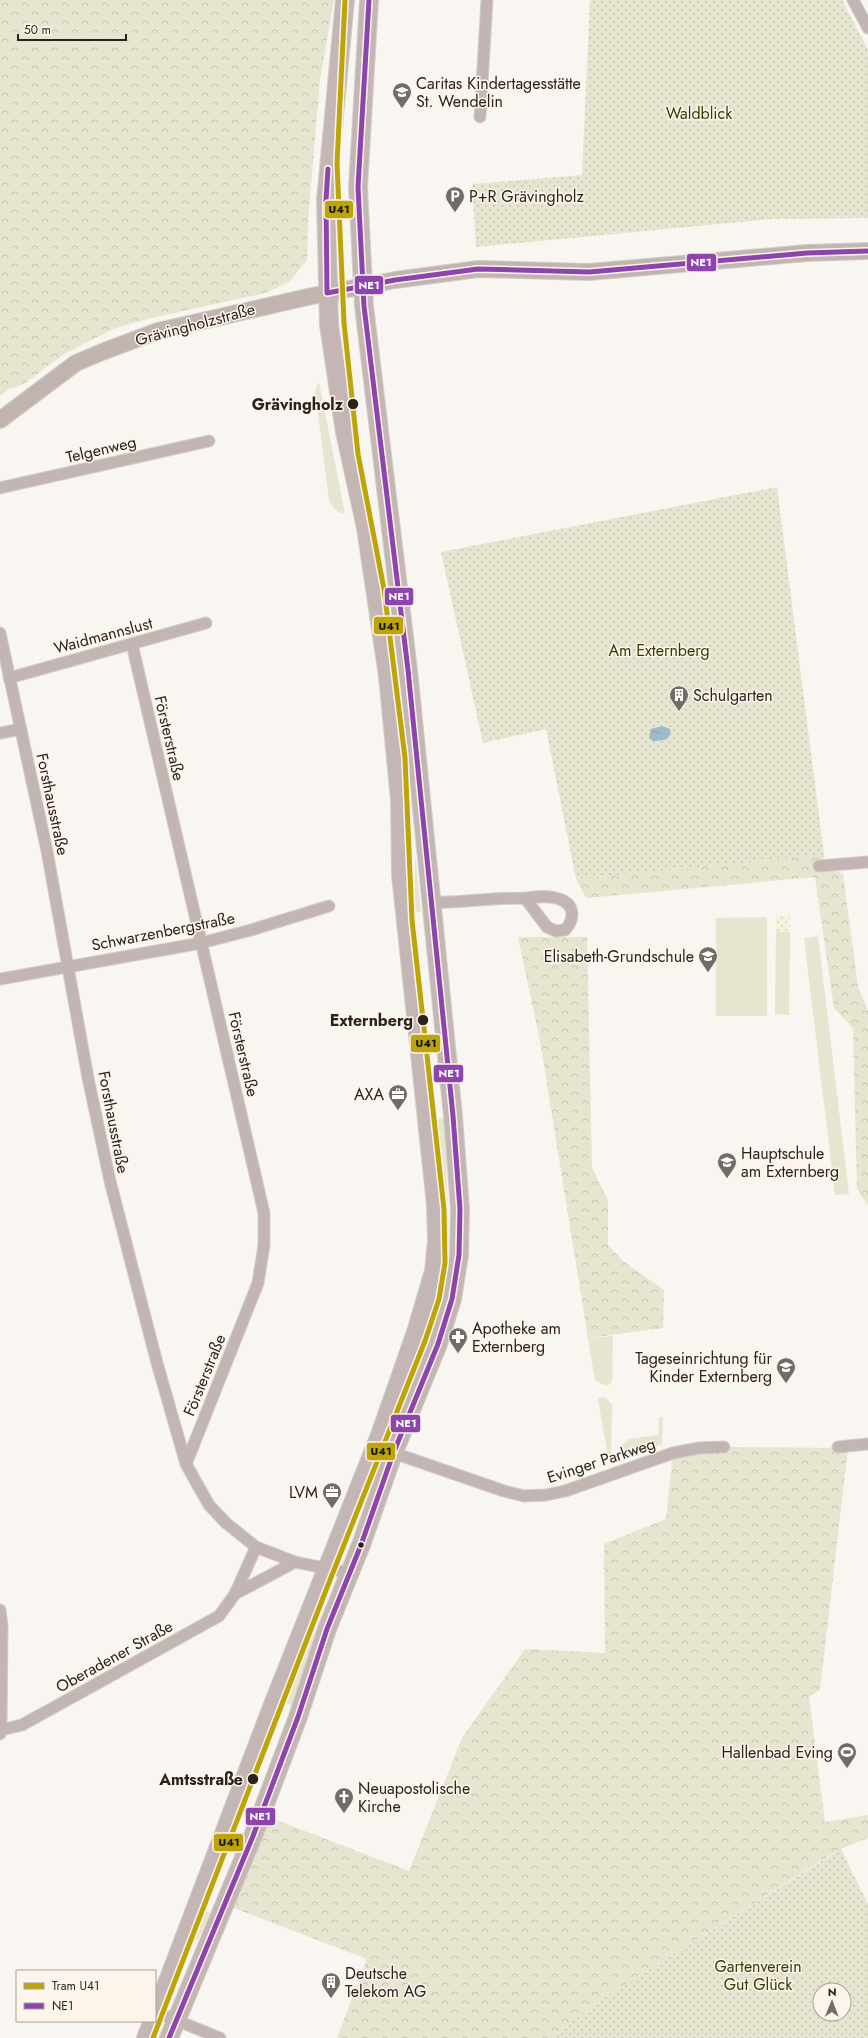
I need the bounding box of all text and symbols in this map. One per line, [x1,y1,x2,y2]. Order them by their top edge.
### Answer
scale bar [18,16,126,42]
text: 50 m [24,21,51,39]
place label: Caritas Kindertagesstätte St. Wendelin [416,72,581,113]
school or university icon: Caritas Kindertagesstätte St. Wendelin [391,81,413,109]
park label: Waldblick [666,102,733,125]
parking icon: P+R Grävingholz [444,185,466,213]
place label: P+R Grävingholz [469,185,584,208]
line badge: U41 [324,200,354,219]
text: U41 [329,201,350,217]
line badge: NE1 [686,253,717,272]
text: NE1 [691,254,711,270]
line badge: NE1 [354,275,384,295]
text: NE1 [359,277,379,293]
street label: Grävingholzstraße [133,297,258,352]
place label: Grävingholz [252,393,344,416]
marker: Grävingholz [346,397,360,411]
street label: Telgenweg [64,430,139,469]
line badge: NE1 [384,587,414,606]
text: NE1 [389,588,409,604]
street label: Waidmannslust [51,611,155,660]
line badge: U41 [373,616,404,635]
text: U41 [379,618,400,634]
park label: Am Externberg [608,639,710,662]
building icon: Schulgarten [668,684,690,712]
place label: Schulgarten [693,684,773,707]
street label: Försterstraße [149,693,190,783]
street label: Forsthausstraße [30,751,75,857]
street label: Schwarzenbergstraße [89,906,237,957]
place label: Elisabeth-Grundschule [544,945,694,968]
school or university icon: Elisabeth-Grundschule [697,945,719,973]
street label: Försterstraße [223,1009,264,1099]
place label: Externberg [330,1009,413,1032]
marker: Externberg [416,1013,430,1027]
line badge: U41 [410,1034,441,1053]
text: U41 [416,1035,437,1051]
line badge: NE1 [433,1064,464,1083]
text: NE1 [439,1065,459,1081]
street label: Forsthausstraße [92,1069,135,1175]
place label: AXA [354,1083,384,1106]
office icon: AXA [387,1083,409,1111]
place label: Hauptschule am Externberg [741,1142,839,1183]
school or university icon: Hauptschule am Externberg [716,1151,738,1179]
place label: Apotheke am Externberg [472,1317,561,1358]
pharmacy icon: Apotheke am Externberg [447,1326,469,1354]
street label: Försterstraße [178,1331,231,1420]
place label: Tageseinrichtung für Kinder Externberg [635,1347,773,1388]
school or university icon: Tageseinrichtung für Kinder Externberg [775,1356,797,1384]
line badge: NE1 [390,1414,421,1433]
text: NE1 [396,1415,416,1431]
street label: Evinger Parkweg [544,1432,658,1489]
line badge: U41 [366,1442,396,1461]
text: U41 [371,1443,392,1459]
place label: LVM [289,1481,318,1504]
office icon: LVM [321,1481,343,1509]
unlabelled marker [356,1540,366,1550]
street label: Oberadener Straße [52,1615,177,1698]
place label: Hallenbad Eving [722,1741,833,1764]
sports icon: Hallenbad Eving [836,1741,858,1769]
place label: Amtsstraße [158,1768,243,1791]
marker: Amtsstraße [246,1772,260,1786]
place label: Neuapostolische Kirche [358,1777,470,1818]
church icon: Neuapostolische Kirche [333,1786,355,1814]
line badge: NE1 [245,1807,276,1826]
text: NE1 [250,1808,270,1824]
line badge: U41 [213,1833,244,1852]
text: U41 [219,1834,240,1850]
park label: Gartenverein Gut Glück [714,1955,802,1996]
place label: Deutsche Telekom AG [345,1962,426,2003]
legend [16,1970,156,2022]
building icon: Deutsche Telekom AG [320,1971,342,1999]
text: Tram U41 [52,1977,99,1995]
north arrow [812,1982,852,2022]
text: N [828,1984,837,2000]
text: NE1 [52,1997,73,2015]

